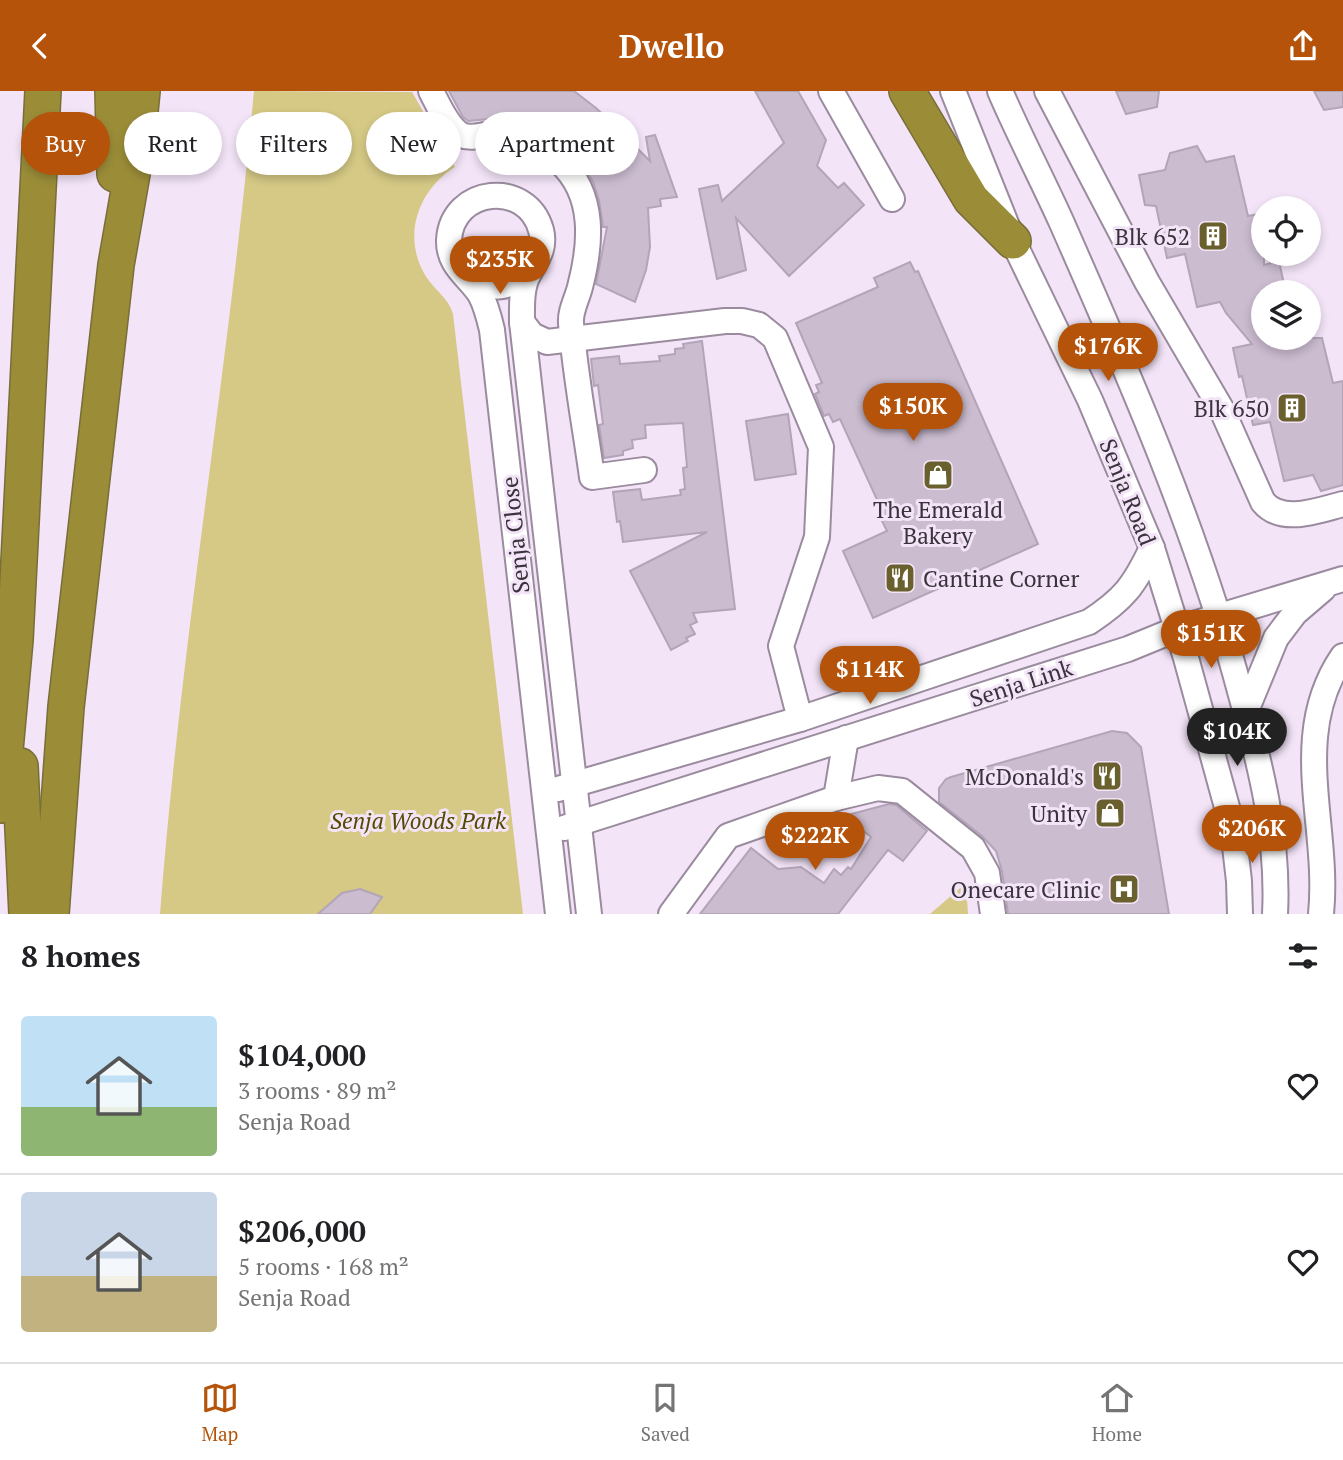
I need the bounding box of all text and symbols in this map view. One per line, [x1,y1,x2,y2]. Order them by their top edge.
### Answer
text: Dwello [619,25,724,67]
icon: back [21,27,59,65]
icon: share [1284,27,1322,65]
chip: Buy [21,112,110,175]
chip: Rent [124,112,222,175]
chip: Filters [236,112,352,175]
chip: New [366,112,461,175]
chip: Apartment [475,112,639,175]
map controls [1251,196,1321,350]
button: locate [1251,196,1321,266]
building icon: Blk 652 [1196,219,1230,253]
place label: Blk 652 [1115,221,1190,252]
pin: $235K [451,237,549,296]
text: $235K [466,243,534,274]
button: layers [1251,280,1321,350]
pin: $176K [1059,323,1157,383]
text: $176K [1074,330,1142,361]
pin: $150K [864,383,962,443]
text: $150K [879,390,947,421]
building icon: Blk 650 [1275,391,1309,425]
place label: Blk 650 [1194,393,1269,424]
street label: Senja Road [1093,434,1164,550]
shop icon: The Emerald Bakery [921,458,955,492]
street label: Senja Close [493,475,537,595]
place label: The Emerald Bakery [873,494,1003,551]
restaurant icon: Cantine Corner [883,561,917,595]
place label: Cantine Corner [923,563,1079,594]
pin: $151K [1162,611,1260,670]
text: $151K [1177,617,1245,648]
pin: $114K [821,647,919,706]
street label: Senja Link [966,652,1077,714]
text: $114K [836,653,904,684]
pin: $104K [1188,709,1286,768]
text: $104K [1203,715,1271,746]
restaurant icon: McDonald's [1090,759,1124,793]
place label: McDonald's [965,761,1084,792]
shop icon: Unity [1093,796,1127,830]
place label: Unity [1031,798,1087,829]
park label: Senja Woods Park [330,805,507,836]
pin: $206K [1203,805,1301,865]
text: $206K [1218,812,1286,843]
pin: $222K [766,813,864,872]
text: $222K [781,819,849,850]
hospital icon: Onecare Clinic [1107,872,1141,906]
place label: Onecare Clinic [950,874,1101,905]
text: 8 homes [21,936,140,976]
icon: filters [1284,937,1322,975]
text: $104,000 [238,1035,366,1075]
icon: home [77,1044,161,1128]
icon: heart [1284,1067,1322,1105]
text: 3 rooms · 89 m² [238,1075,397,1106]
text: Senja Road [238,1106,351,1137]
text: $206,000 [238,1211,366,1251]
icon: home [77,1220,161,1304]
icon: heart [1284,1243,1322,1281]
text: 5 rooms · 168 m² [238,1251,409,1282]
text: Senja Road [238,1282,351,1313]
tab: Map [201,1379,239,1446]
tab: Saved [641,1379,690,1446]
tab: Home [1092,1379,1142,1446]

